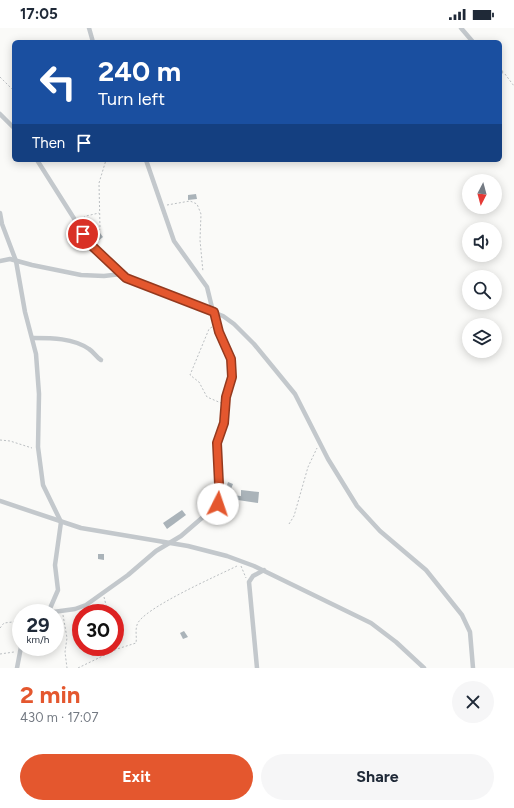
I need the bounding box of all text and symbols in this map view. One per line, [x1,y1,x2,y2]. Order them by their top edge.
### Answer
text: 17:05 [20,5,58,23]
text: 240 m [98,54,181,88]
icon: left [32,56,84,108]
text: Turn left [98,88,165,110]
icon: arrive [73,132,95,154]
text: Then [32,134,65,152]
north arrow [462,174,502,214]
map controls [462,174,502,358]
pin [66,217,100,251]
button: sound [462,222,502,262]
icon: arrive [72,223,94,245]
button: search [462,270,502,310]
button: layers [462,318,502,358]
position arrow [197,483,239,525]
speed limit sign: 30 [72,604,124,656]
text: 29 [26,613,50,637]
text: km/h [27,633,49,646]
text: 2 min [20,680,80,709]
button: close [452,681,494,723]
text: 430 m · 17:07 [20,710,98,725]
button: Exit [20,754,253,800]
button: Share [261,754,494,800]

